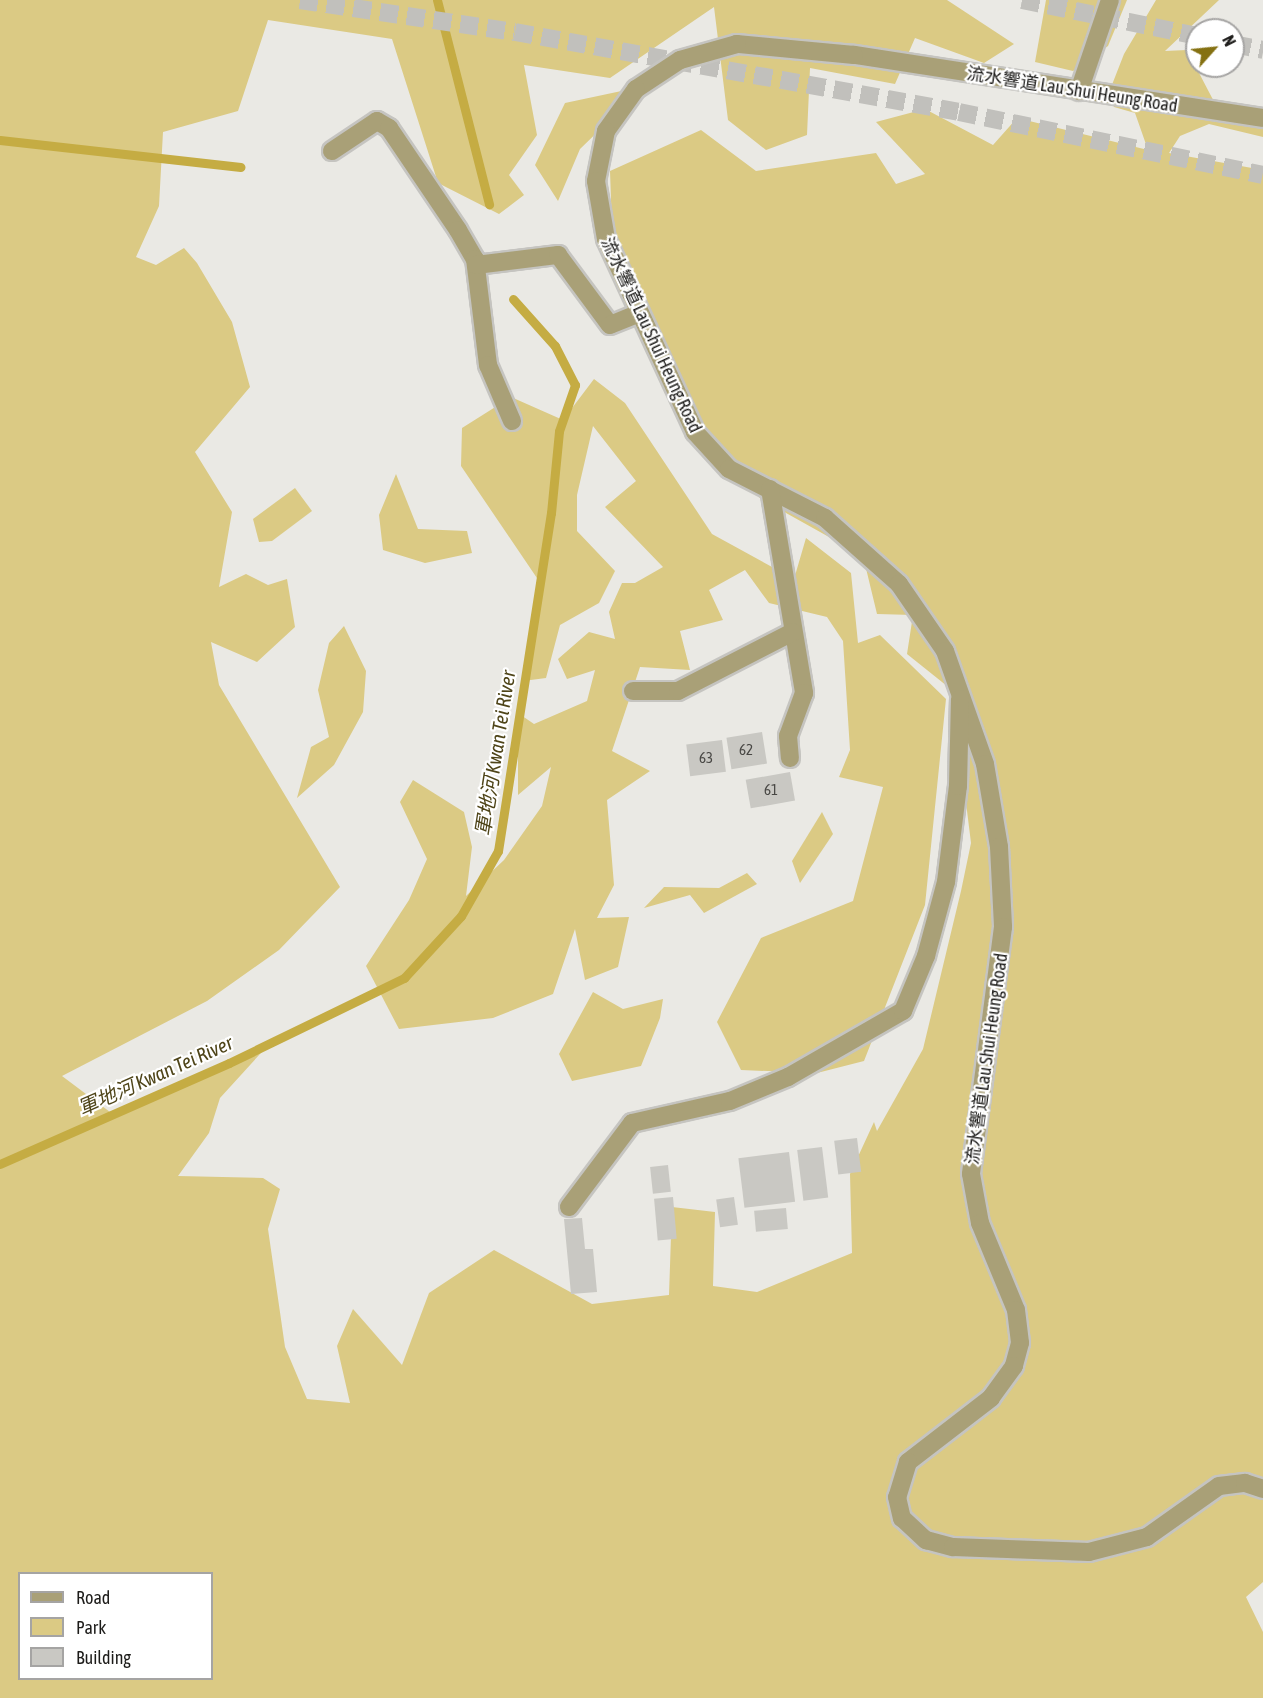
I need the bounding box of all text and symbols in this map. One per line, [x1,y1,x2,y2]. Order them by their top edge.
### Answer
north arrow [1185,18,1245,78]
text: N [1219,32,1239,49]
street label: 流水響道 Lau Shui Heung Road [965,63,1179,117]
street label: 流水響道 Lau Shui Heung Road [596,234,706,436]
water label: 軍地河 Kwan Tei River [470,669,520,837]
house number: 62 [739,741,753,759]
house number: 63 [699,749,713,767]
house number: 61 [764,781,778,799]
street label: 流水響道 Lau Shui Heung Road [961,952,1013,1166]
water label: 軍地河 Kwan Tei River [74,1030,236,1120]
legend [18,1572,213,1680]
text: Road [76,1587,110,1608]
text: Park [76,1617,106,1638]
text: Building [76,1647,131,1668]

